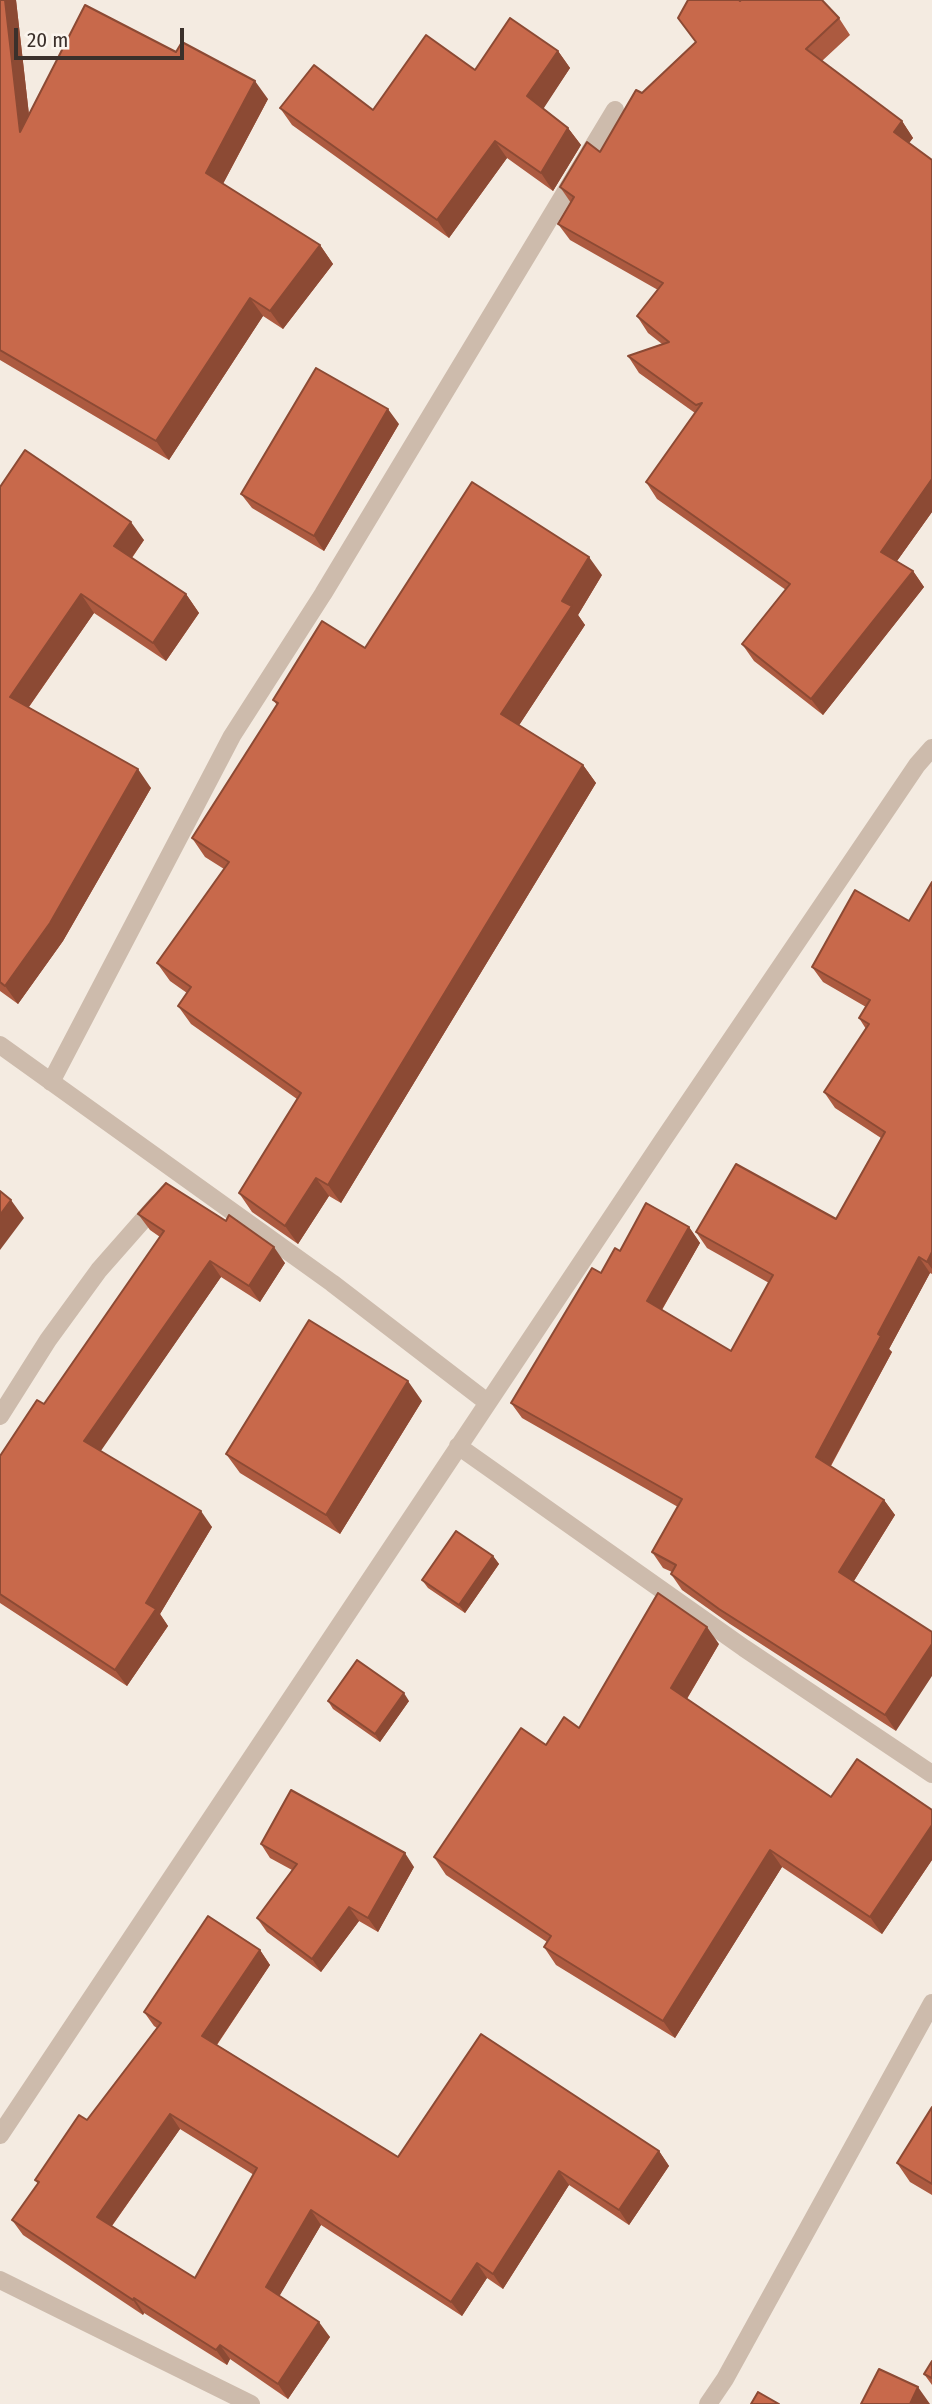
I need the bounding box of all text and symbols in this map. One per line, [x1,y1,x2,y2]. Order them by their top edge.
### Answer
scale bar [18,14,187,58]
text: 20 m [27,27,68,53]

